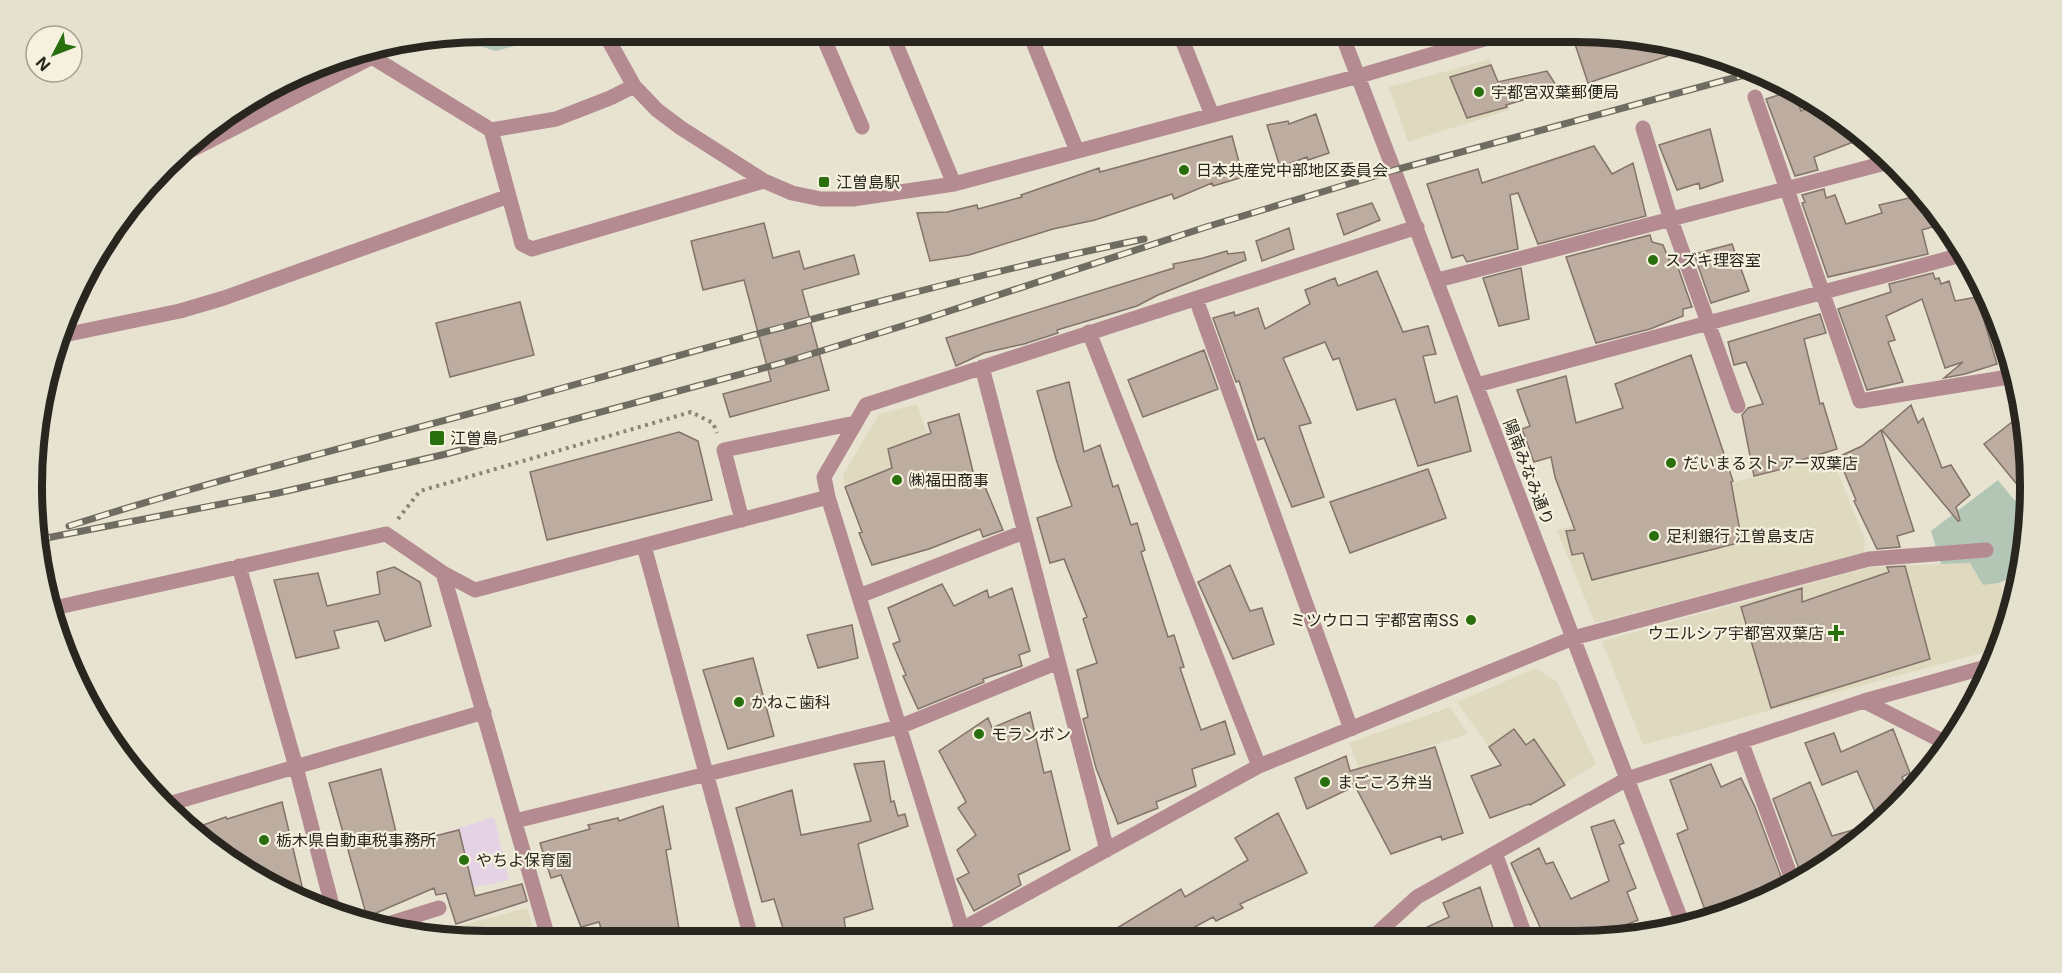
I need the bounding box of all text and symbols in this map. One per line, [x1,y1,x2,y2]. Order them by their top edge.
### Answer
north arrow [24,24,84,84]
text: N [31,53,54,75]
place label: 宇都宮双葉郵便局 [1491,82,1619,102]
marker: 宇都宮双葉郵便局 [1472,85,1486,99]
place label: 日本共産党中部地区委員会 [1196,160,1388,180]
marker: 日本共産党中部地区委員会 [1177,163,1191,177]
place label: 江曽島駅 [836,172,900,192]
marker: 江曽島駅 [817,175,831,189]
place label: スズキ理容室 [1665,250,1761,270]
marker: スズキ理容室 [1646,253,1660,267]
street label: 陽南みなみ通り [1500,416,1558,528]
place label: 江曽島 [450,428,498,448]
marker: 江曽島 [428,429,446,447]
place label: だいまるストアー双葉店 [1683,453,1858,473]
marker: だいまるストアー双葉店 [1664,456,1678,470]
place label: ㈱福田商事 [909,470,989,490]
marker: ㈱福田商事 [890,473,904,487]
place label: 足利銀行 江曽島支店 [1666,526,1815,546]
marker: 足利銀行 江曽島支店 [1647,529,1661,543]
place label: ミツウロコ 宇都宮南SS [1290,610,1459,630]
marker: ミツウロコ 宇都宮南SS [1464,613,1478,627]
place label: ウエルシア宇都宮双葉店 [1648,623,1824,643]
marker: ウエルシア宇都宮双葉店 [1829,626,1843,640]
place label: かねこ歯科 [751,692,831,712]
marker: かねこ歯科 [732,695,746,709]
place label: モランボン [991,724,1071,744]
marker: モランボン [972,727,986,741]
place label: まごころ弁当 [1337,772,1433,792]
marker: まごころ弁当 [1318,775,1332,789]
place label: 栃木県自動車税事務所 [276,830,436,850]
marker: 栃木県自動車税事務所 [257,833,271,847]
place label: やちよ保育園 [476,850,572,870]
marker: やちよ保育園 [457,853,471,867]

